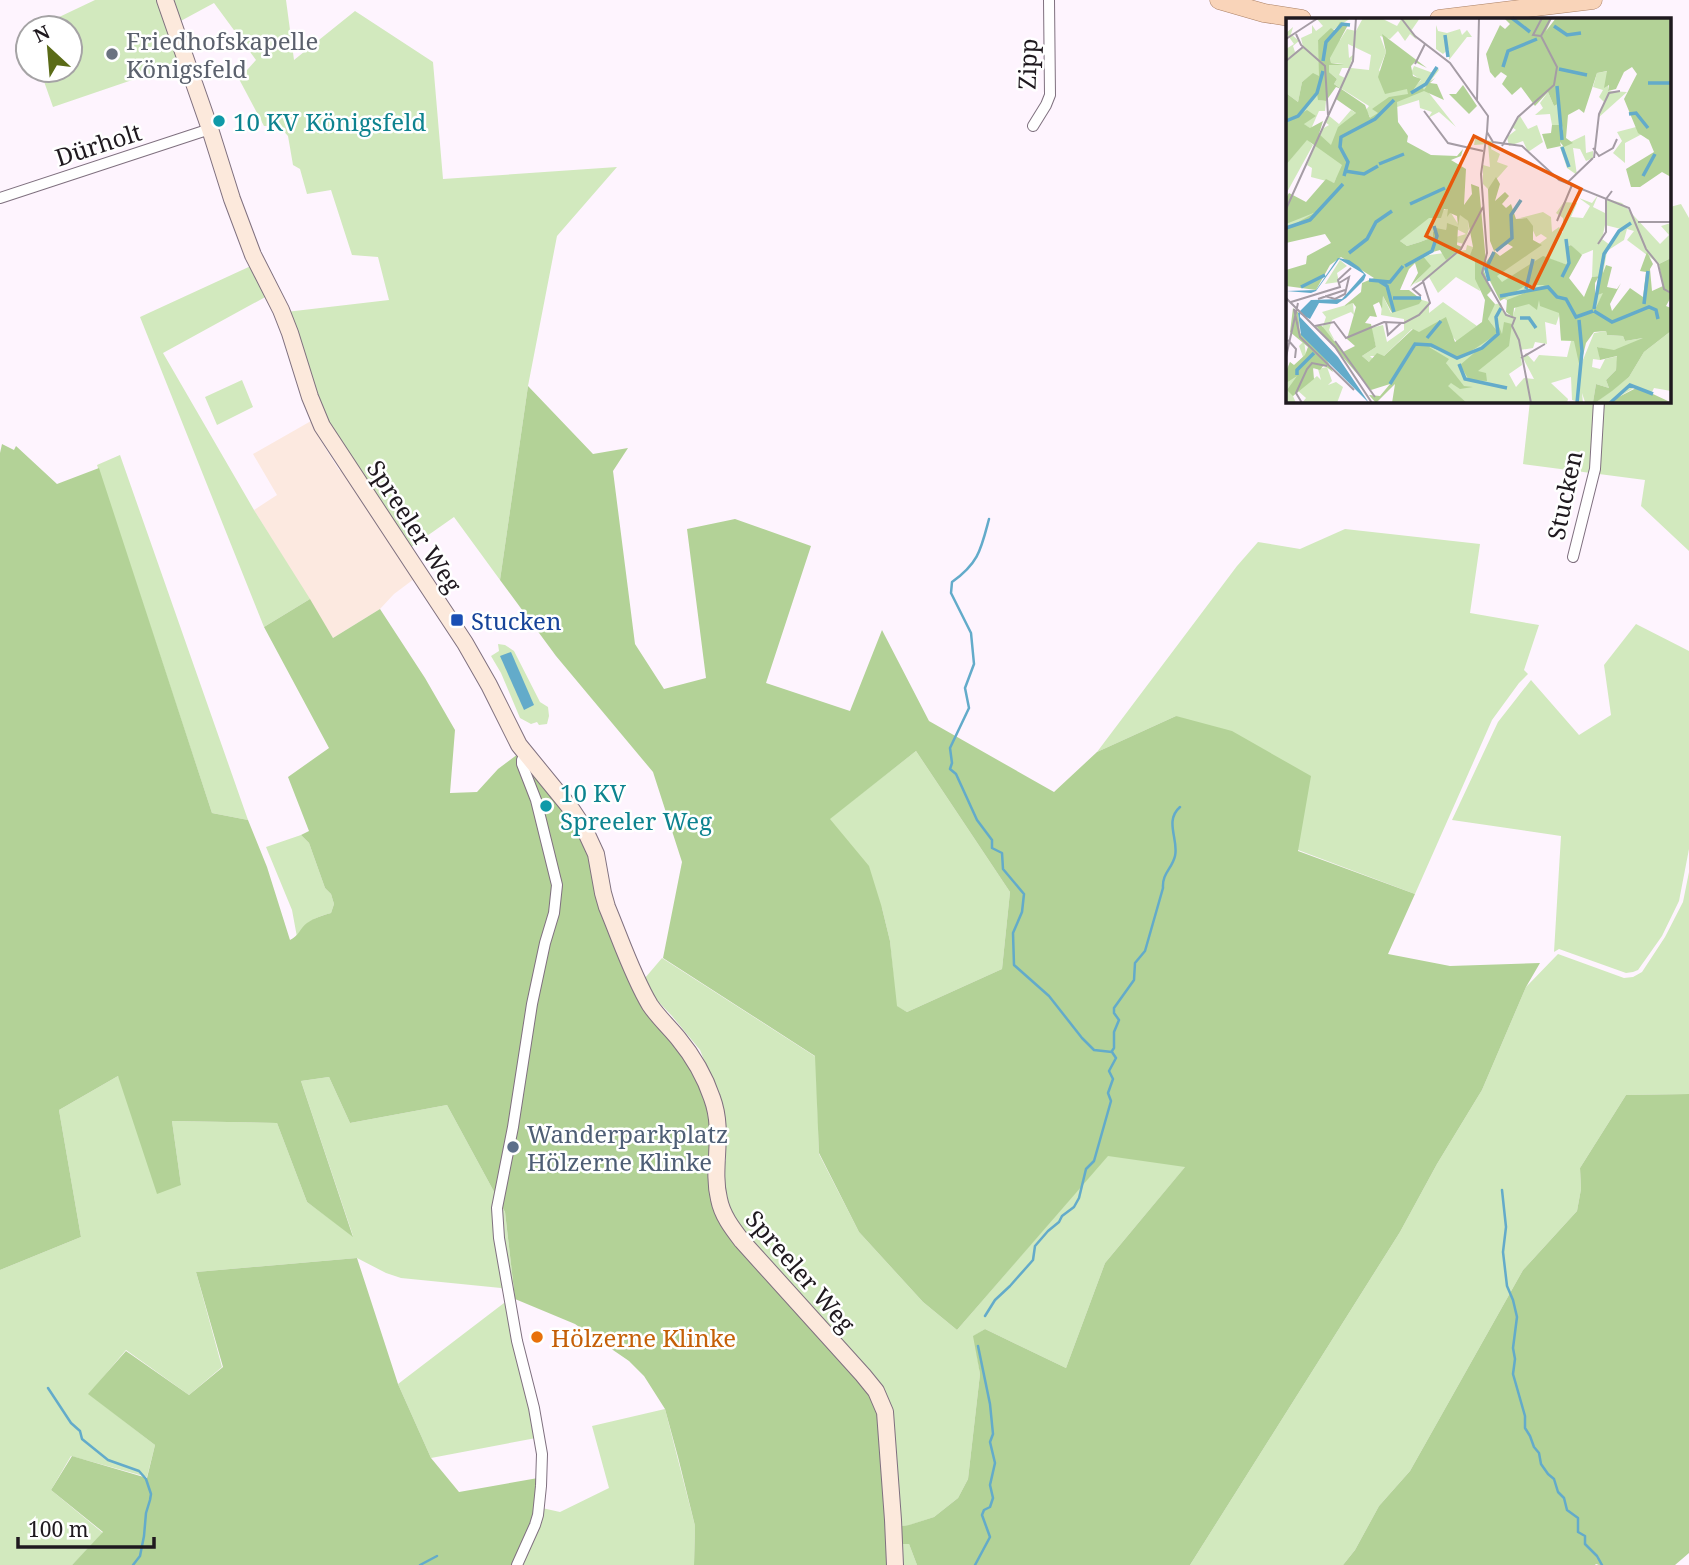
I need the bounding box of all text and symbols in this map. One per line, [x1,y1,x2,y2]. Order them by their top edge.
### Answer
north arrow [14,14,84,84]
inset map [1286,18,1672,402]
text: N [29,19,54,49]
place label: Friedhofskapelle Königsfeld [126,24,318,85]
street label: Zipp [1010,38,1044,90]
marker: Friedhofskapelle Königsfeld [104,46,120,62]
place label: 10 KV Königsfeld [233,105,427,138]
marker: 10 KV Königsfeld [211,113,227,129]
street label: Dürholt [51,115,145,173]
street label: Stucken [1538,447,1590,543]
street label: Spreeler Weg [360,453,470,599]
place label: Stucken [471,604,561,637]
marker: Stucken [449,612,465,628]
place label: 10 KV Spreeler Weg [560,776,712,837]
marker: 10 KV Spreeler Weg [538,798,554,814]
place label: Wanderparkplatz Hölzerne Klinke [527,1117,728,1178]
marker: Wanderparkplatz Hölzerne Klinke [505,1139,521,1155]
street label: Spreeler Weg [739,1203,863,1339]
place label: Hölzerne Klinke [551,1321,736,1354]
marker: Hölzerne Klinke [529,1329,545,1345]
scale bar [18,1506,154,1550]
text: 100 m [28,1515,89,1543]

